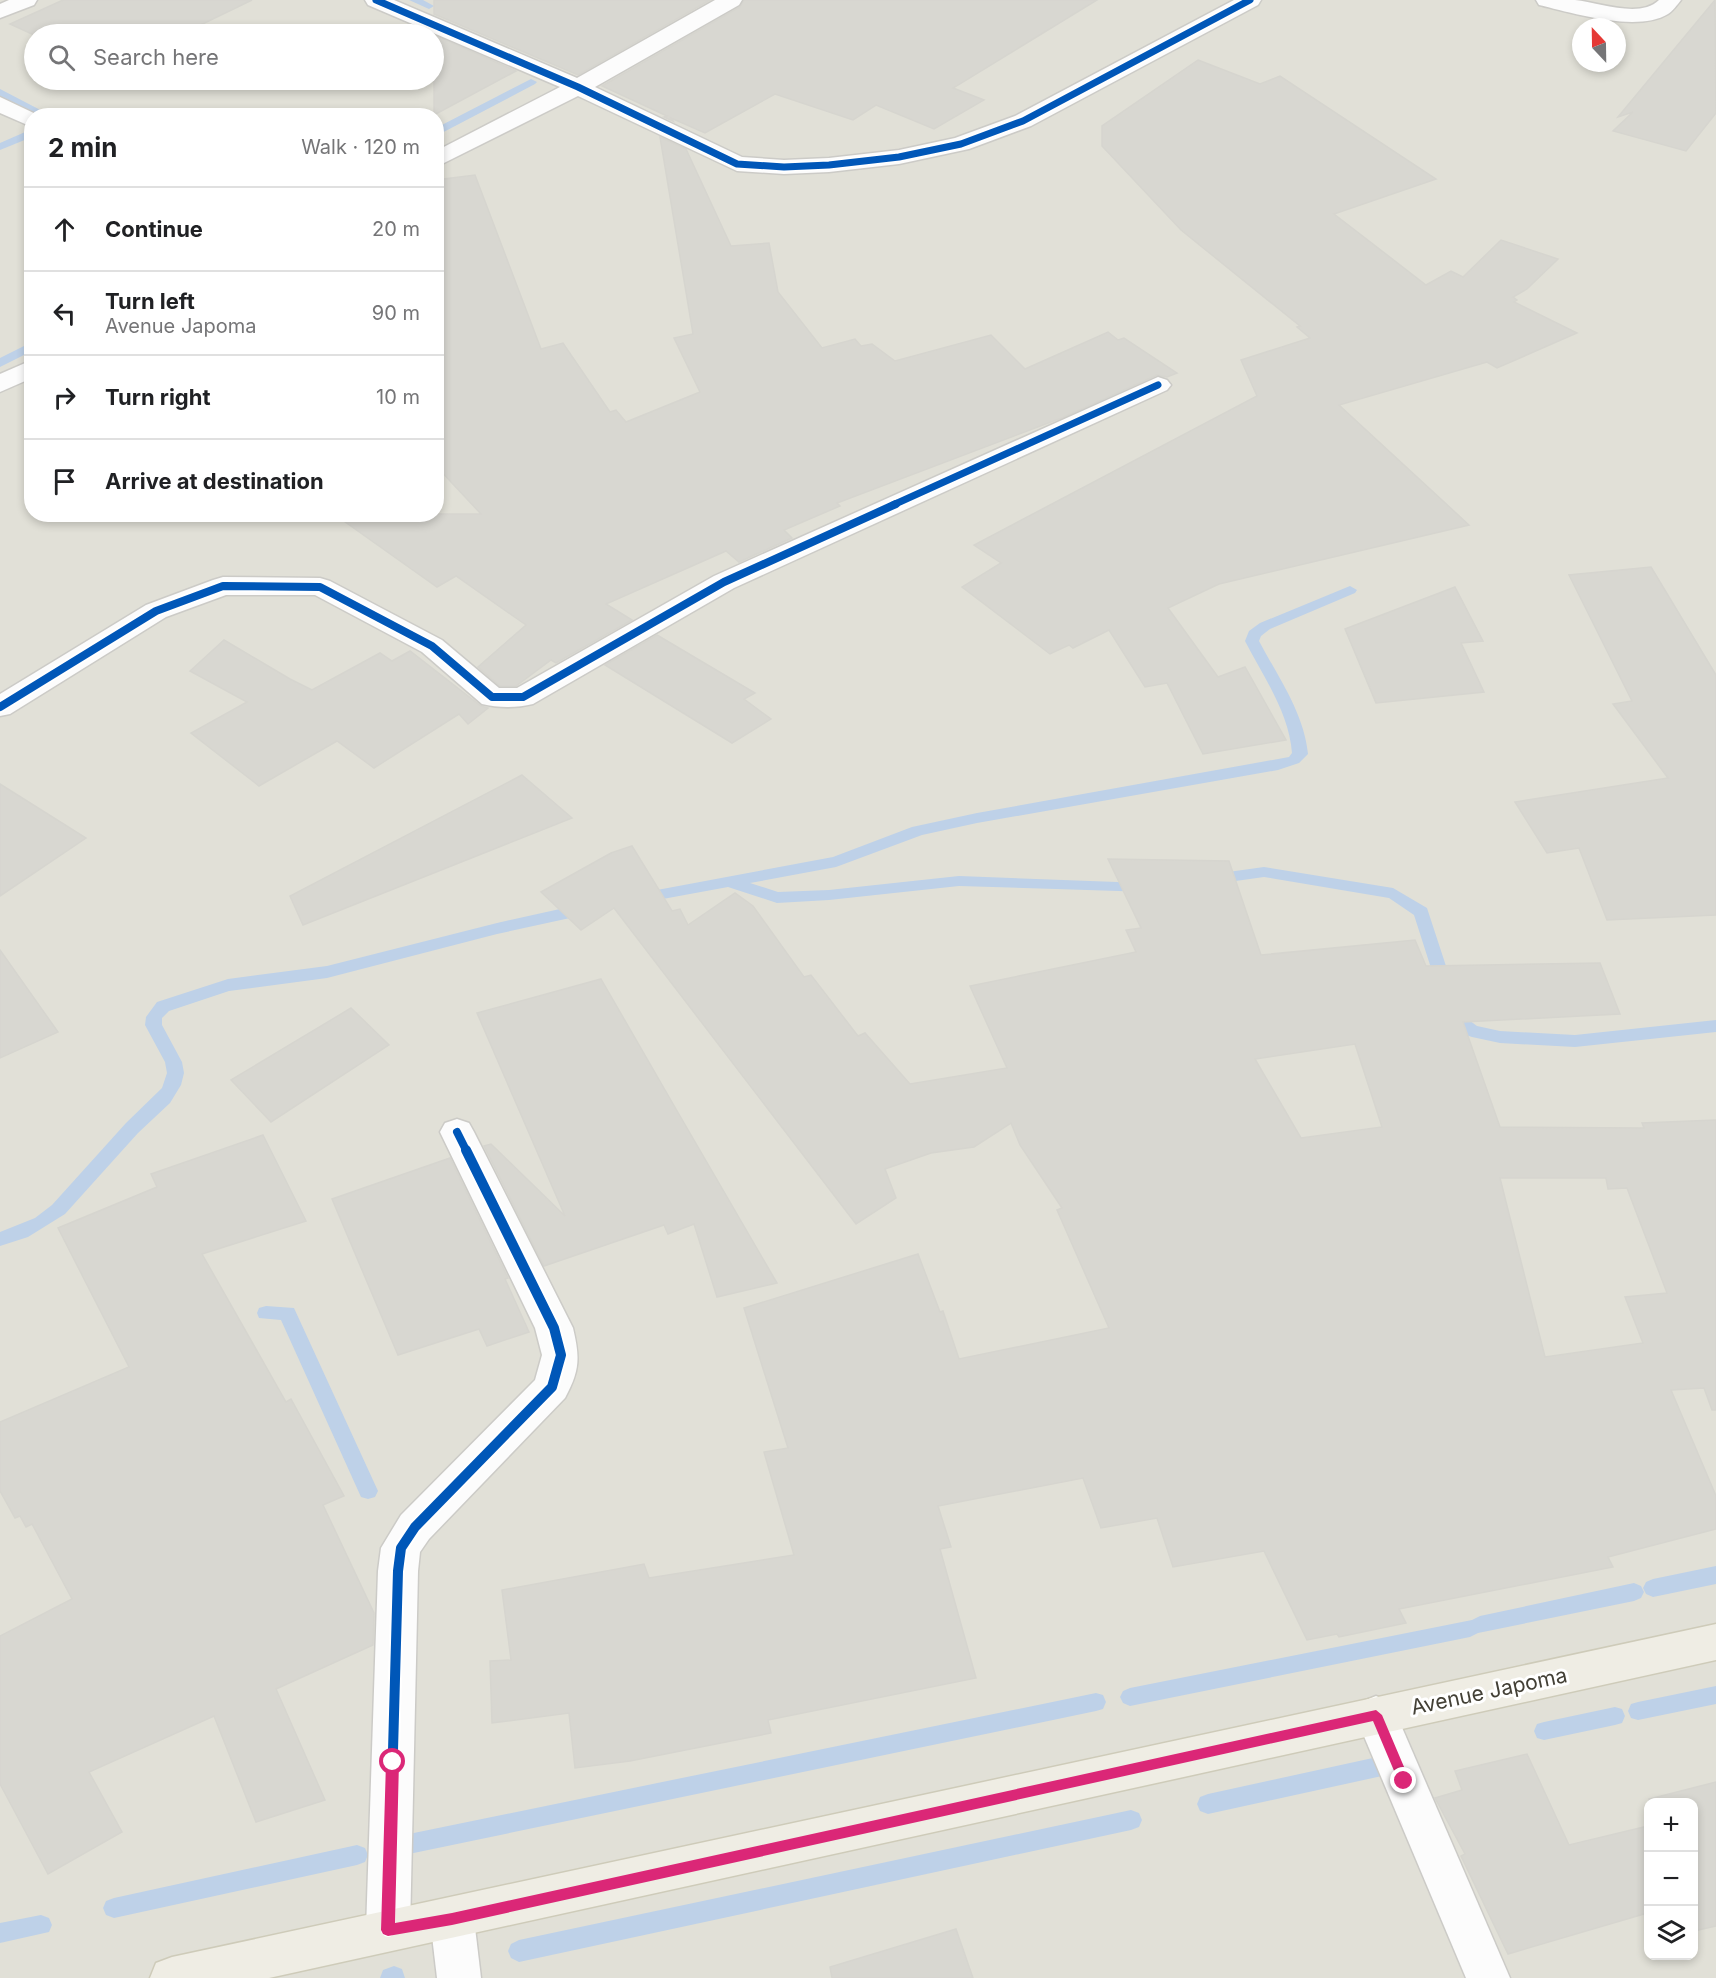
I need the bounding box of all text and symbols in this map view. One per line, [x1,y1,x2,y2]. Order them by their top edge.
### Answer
north arrow [1572,18,1626,72]
search box [24,24,444,90]
icon: search [45,41,78,74]
text: Search here [93,44,219,70]
text: 2 min [48,132,118,163]
text: Walk · 120 m [301,135,420,159]
icon: ahead [48,213,81,246]
text: Continue [105,216,203,242]
text: 20 m [372,217,420,241]
text: Turn left [105,288,195,314]
icon: left [48,297,81,330]
text: 90 m [372,301,420,325]
text: Avenue Japoma [105,314,257,338]
icon: right [48,381,81,414]
text: Turn right [105,384,211,410]
text: 10 m [376,385,420,409]
icon: arrive [48,465,81,498]
text: Arrive at destination [105,468,324,494]
street label: Avenue Japoma [1409,1662,1569,1720]
route start [379,1748,405,1774]
route end [1390,1767,1416,1793]
map controls [1644,1798,1698,1960]
button: + [1644,1798,1698,1852]
button: − [1644,1852,1698,1906]
button: layers [1644,1906,1698,1960]

